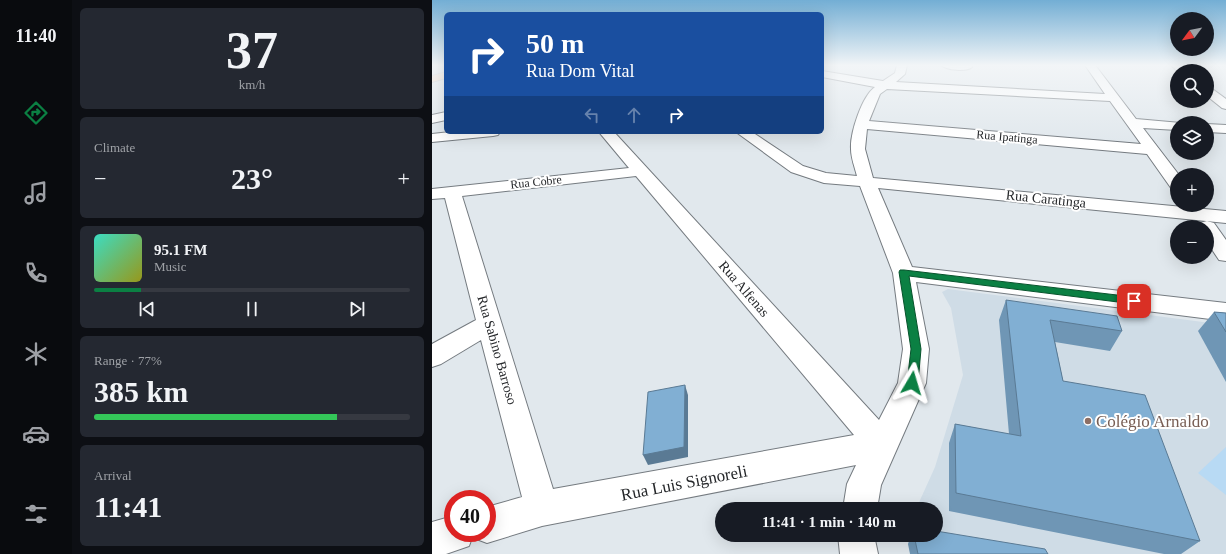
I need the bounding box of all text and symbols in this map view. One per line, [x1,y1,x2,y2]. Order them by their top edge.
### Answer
north arrow [1170,12,1214,56]
map controls [1170,12,1214,264]
text: 37 [226,22,278,79]
text: 11:40 [15,26,57,46]
icon: right [460,28,512,80]
text: 50 m [526,28,584,59]
text: Rua Dom Vital [526,61,635,81]
button: search [1170,64,1214,108]
text: km/h [239,77,265,92]
icon: directions [22,99,50,127]
icon: left [581,104,603,126]
icon: ahead [623,104,645,126]
icon: right [665,104,687,126]
button: layers [1170,116,1214,160]
street label: Rua Ipatinga [976,127,1039,147]
text: Climate [94,140,135,155]
text: 23° [231,162,273,195]
text: − [94,166,106,191]
text: + [398,166,410,191]
button: + [1170,168,1214,212]
street label: Rua Cobre [510,172,562,192]
icon: music [22,179,50,207]
street label: Rua Caratinga [1005,187,1088,211]
button: − [1170,220,1214,264]
text: 95.1 FM [154,242,207,258]
street label: Rua Alfenas [716,258,772,320]
icon: phone [22,259,50,287]
text: Music [154,259,187,274]
pin [1117,284,1151,318]
icon: arrive [1123,290,1145,312]
street label: Rua Sabino Barroso [474,294,520,406]
icon: previous [136,298,158,320]
icon: pause [241,298,263,320]
icon: next [346,298,368,320]
icon: climate [22,340,50,368]
text: Range · 77% [94,353,162,368]
position arrow [891,362,933,404]
text: 385 km [94,375,188,408]
place label: Colégio Arnaldo [1096,412,1209,431]
marker: Colégio Arnaldo [1083,416,1093,426]
icon: car [22,420,50,448]
street label: Rua Luis Signoreli [619,461,749,505]
text: Arrival [94,468,132,483]
text: 11:41 [94,490,162,523]
speed limit sign: 40 [444,490,496,542]
icon: filters [22,500,50,528]
text: 11:41 · 1 min · 140 m [762,514,896,530]

